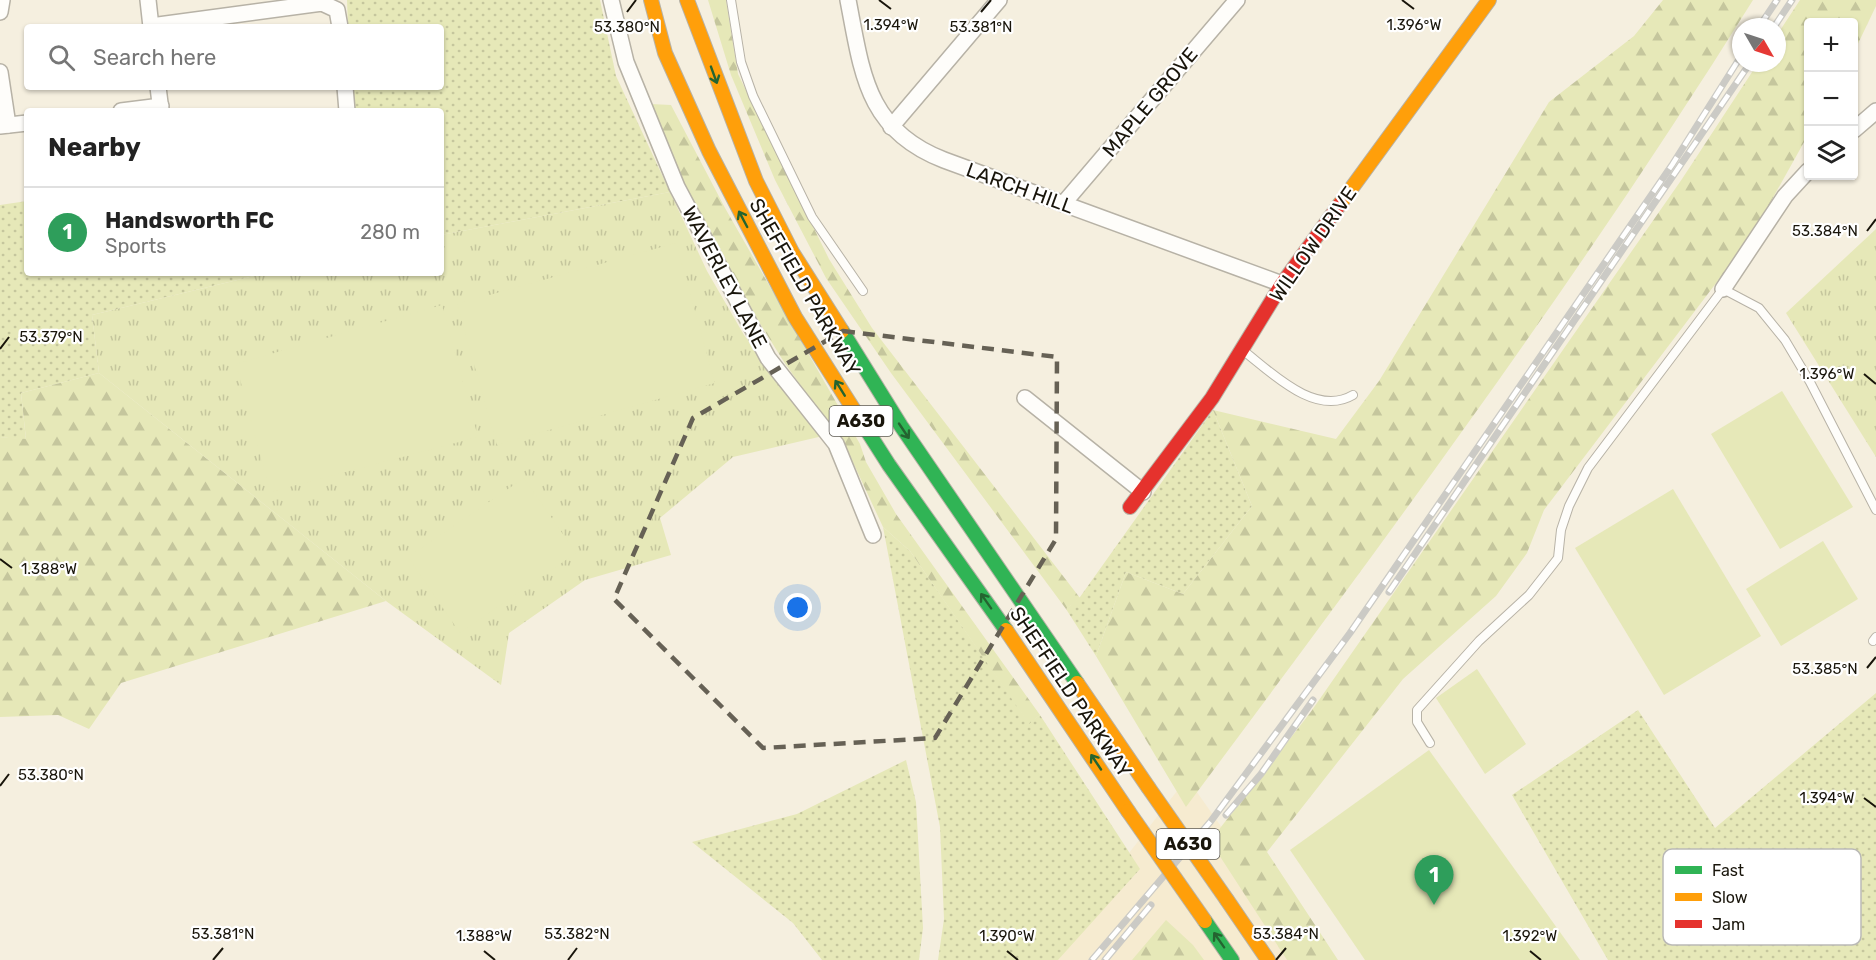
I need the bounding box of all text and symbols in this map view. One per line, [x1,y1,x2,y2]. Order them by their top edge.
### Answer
text: 1.394°W [863,16,919,34]
text: 1.396°W [1387,16,1441,34]
text: 53.380°N [594,18,660,36]
text: 53.381°N [950,18,1012,36]
north arrow [1732,18,1786,72]
map controls [1804,18,1858,180]
button: + [1804,18,1858,72]
search box [24,24,444,90]
icon: search [45,41,78,74]
street label: MAPLE GROVE [1097,42,1203,162]
text: Search here [93,44,216,71]
one-way arrow [709,65,720,84]
button: − [1804,72,1858,126]
button: layers [1804,126,1858,180]
text: Nearby [48,132,141,163]
street label: LARCH HILL [963,157,1077,219]
street label: WILLOW DRIVE [1264,182,1362,306]
street label: SHEFFIELD PARKWAY [744,194,866,380]
street label: WAVERLEY LANE [677,202,773,352]
text: Handsworth FC [105,207,274,234]
one-way arrow [737,211,748,229]
text: 1 [63,220,72,244]
text: 280 m [360,220,420,244]
text: 53.384°N [1792,222,1858,240]
text: Sports [105,234,166,258]
text: 53.379°N [19,328,83,346]
text: 1.396°W [1800,365,1854,383]
one-way arrow [834,380,846,397]
road number: A630 [830,406,892,436]
one-way arrow [898,422,911,439]
text: 1.388°W [21,560,77,578]
your location [783,593,812,622]
one-way arrow [980,593,992,610]
street label: SHEFFIELD PARKWAY [1005,602,1137,782]
text: 53.385°N [1792,660,1858,678]
one-way arrow [1090,755,1102,771]
text: 53.380°N [18,766,84,784]
text: 1.394°W [1799,789,1855,807]
road number: A630 [1156,829,1220,859]
legend [1663,849,1861,945]
pin: 1 [1414,856,1454,905]
text: Fast [1712,861,1744,880]
text: Slow [1712,888,1748,907]
text: Jam [1712,915,1745,934]
text: 53.381°N [192,925,254,943]
text: 53.382°N [544,925,610,943]
text: 53.384°N [1253,925,1319,943]
text: 1.388°W [456,927,512,945]
text: 1.390°W [979,927,1035,945]
text: 1.392°W [1503,927,1557,945]
one-way arrow [1213,933,1225,949]

